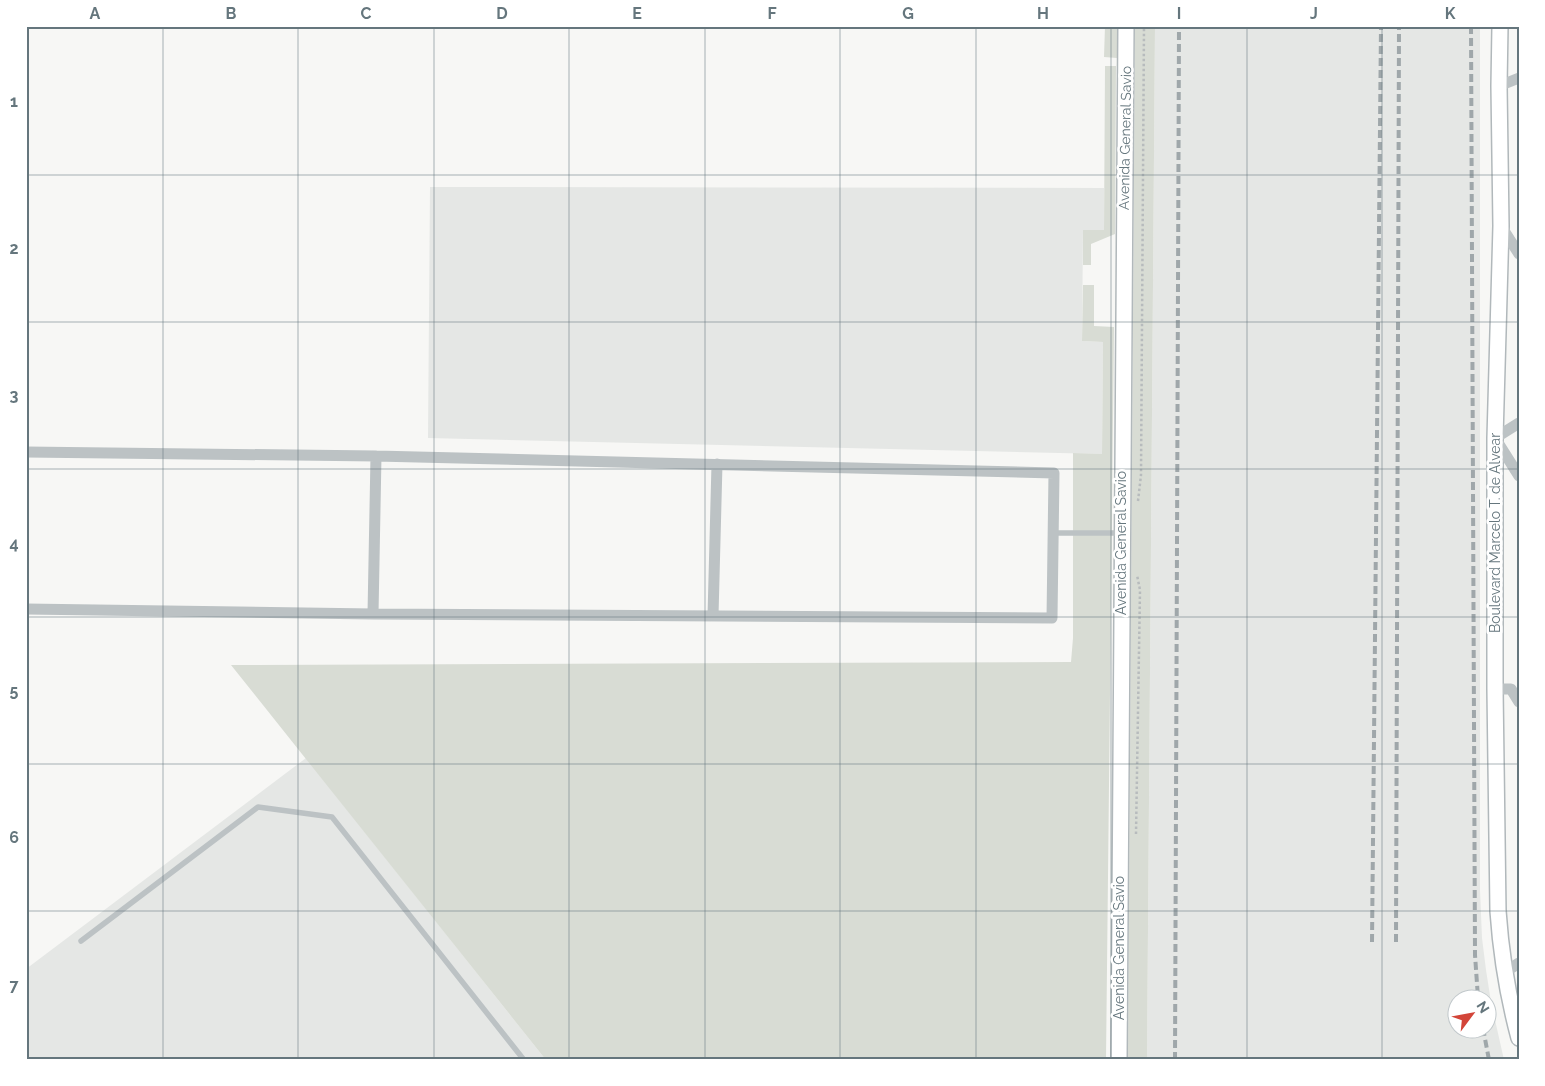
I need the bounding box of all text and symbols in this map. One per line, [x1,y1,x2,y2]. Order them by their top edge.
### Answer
text: A [90,4,101,23]
text: B [226,4,237,23]
text: C [361,4,372,23]
text: D [496,4,508,23]
text: E [632,4,642,23]
text: F [767,4,777,23]
text: G [902,4,914,23]
text: H [1037,4,1049,23]
text: I [1177,4,1181,23]
text: J [1310,4,1318,23]
text: K [1445,4,1456,23]
street label: Avenida General Savio [1116,66,1134,210]
text: 1 [10,92,18,111]
text: 2 [9,239,19,258]
text: 3 [10,386,19,405]
street label: Boulevard Marcelo T. de Alvear [1487,433,1503,633]
street label: Avenida General Savio [1113,471,1129,615]
text: 4 [9,534,19,553]
text: 5 [10,681,19,700]
text: 6 [9,828,19,847]
street label: Avenida General Savio [1111,876,1127,1020]
text: 7 [10,976,19,995]
north arrow [1448,988,1498,1038]
text: N [1473,998,1493,1016]

